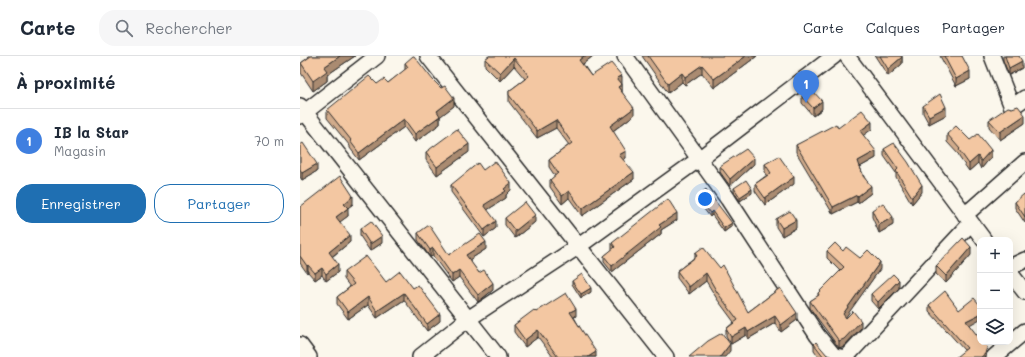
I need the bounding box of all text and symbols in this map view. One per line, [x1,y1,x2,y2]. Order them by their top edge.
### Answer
search box [99,10,379,46]
text: Carte [20,15,75,40]
icon: search [113,17,135,39]
text: Rechercher [145,18,233,38]
text: Carte [803,18,844,37]
text: Calques [866,18,920,37]
text: Partager [942,18,1005,37]
pin: 1 [793,70,819,103]
text: À proximité [16,71,115,93]
text: IB la Star [54,122,129,142]
text: 1 [26,132,32,149]
text: 70 m [254,132,284,149]
text: Magasin [54,142,106,159]
button: Enregistrer [16,184,146,223]
button: Partager [154,184,284,223]
your location [695,189,715,209]
map controls [977,237,1013,345]
button: + [977,237,1013,273]
button: − [977,273,1013,309]
button: layers [977,309,1013,345]

